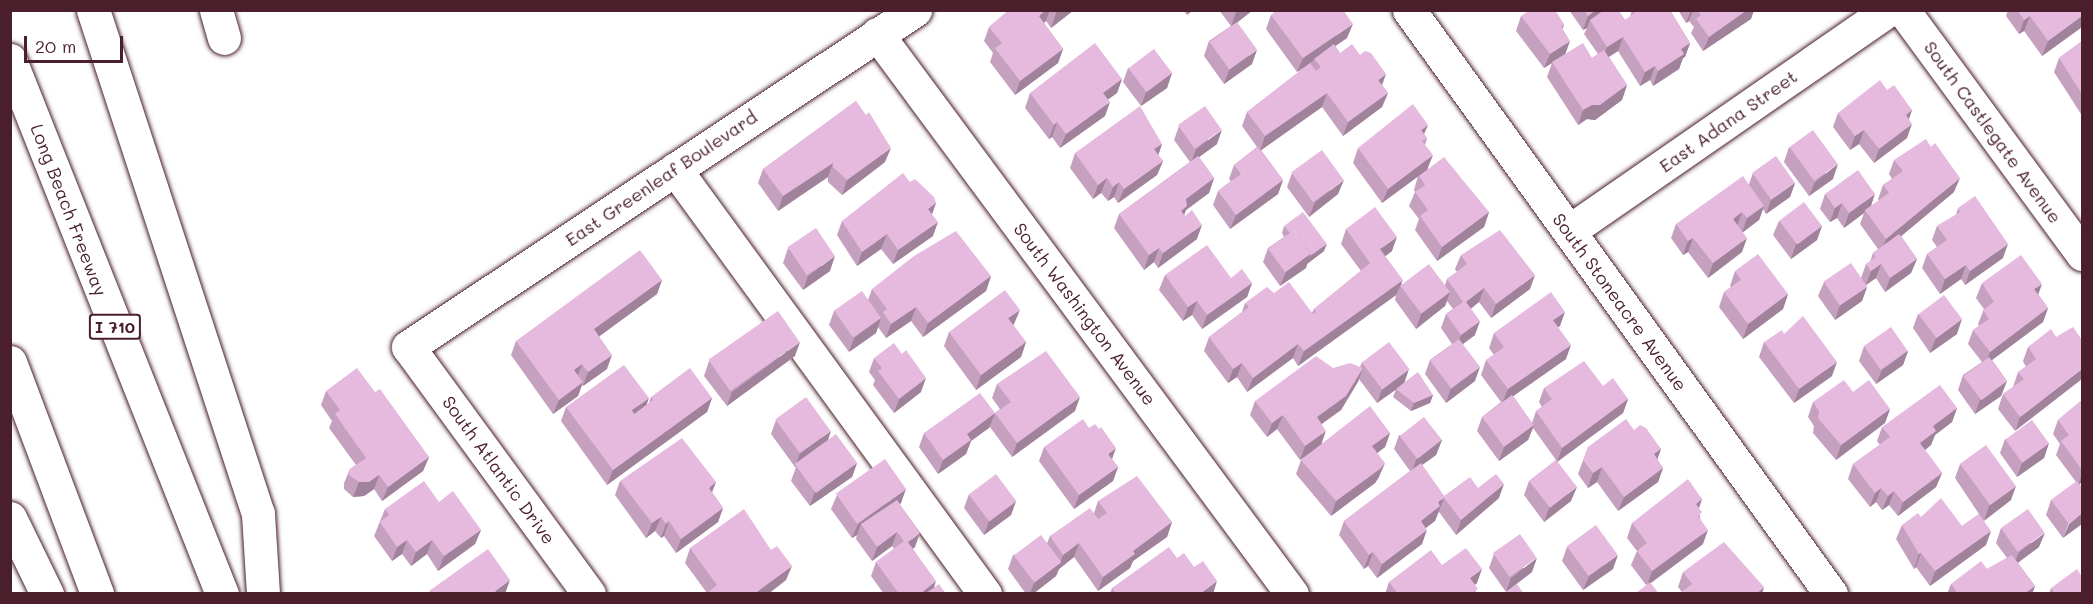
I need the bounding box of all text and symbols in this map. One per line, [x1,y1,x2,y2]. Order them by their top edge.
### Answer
scale bar [27,24,126,62]
text: 20 m [35,34,76,58]
street label: South Castlegate Avenue [1920,37,2066,227]
street label: East Adana Street [1655,65,1801,177]
street label: East Greenleaf Boulevard [561,106,761,250]
street label: Long Beach Freeway [26,121,112,299]
street label: South Stoneacre Avenue [1548,209,1692,395]
street label: South Washington Avenue [1009,218,1161,410]
road number: I 710 [88,314,142,340]
street label: South Atlantic Drive [438,392,560,548]

